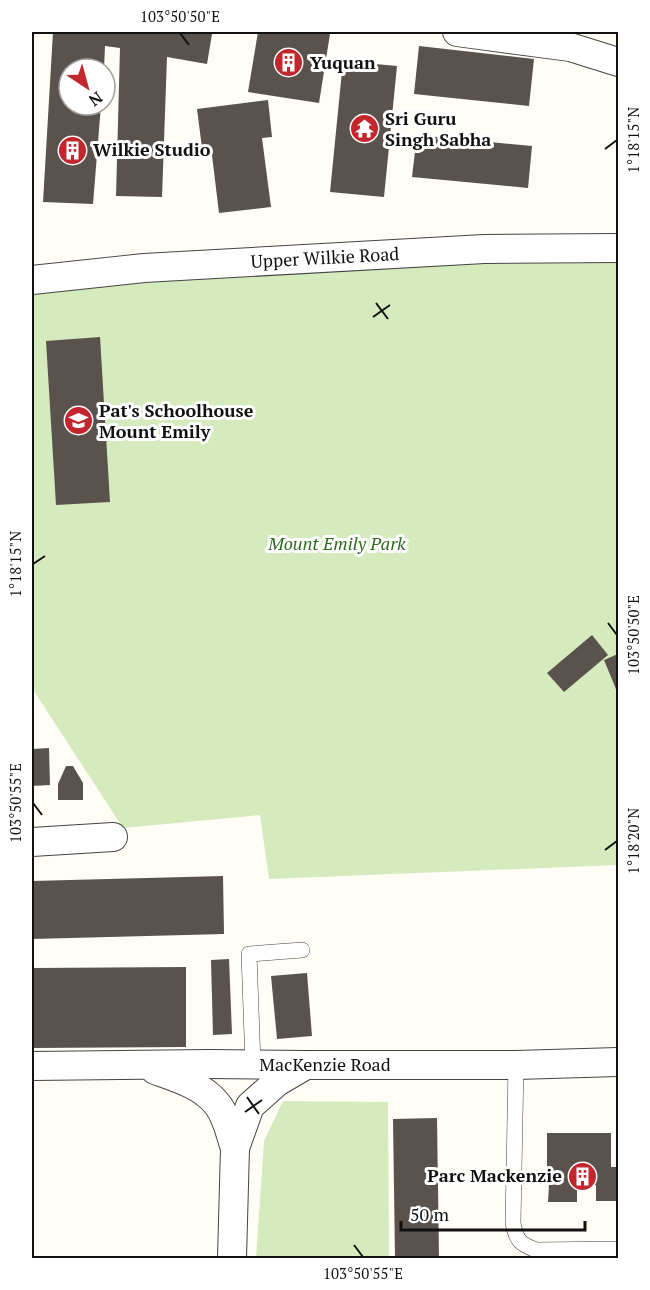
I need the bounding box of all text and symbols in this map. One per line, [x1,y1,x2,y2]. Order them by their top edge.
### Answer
text: 103°50'50"E [140,6,220,26]
building icon: Yuquan [273,47,305,79]
place label: Yuquan [310,50,376,74]
north arrow [57,57,117,117]
text: N [84,87,107,112]
place label: Sri Guru Singh Sabha [385,106,491,151]
text: 1°18'15"N [623,107,643,173]
temple icon: Sri Guru Singh Sabha [348,113,380,145]
building icon: Wilkie Studio [56,134,88,166]
place label: Wilkie Studio [93,137,211,161]
street label: Upper Wilkie Road [250,241,400,273]
place label: Pat's Schoolhouse Mount Emily [99,398,254,443]
school or university icon: Pat's Schoolhouse Mount Emily [62,405,94,437]
text: 1°18'15"N [5,531,25,597]
park label: Mount Emily Park [267,531,406,555]
text: 103°50'50"E [623,595,643,675]
text: 103°50'55"E [5,763,25,843]
text: 1°18'20"N [623,808,643,874]
street label: MacKenzie Road [259,1052,391,1076]
building icon: Parc Mackenzie [567,1160,599,1192]
place label: Parc Mackenzie [427,1163,562,1187]
scale bar [401,1194,586,1232]
text: 50 m [410,1202,450,1226]
text: 103°50'55"E [323,1263,403,1283]

